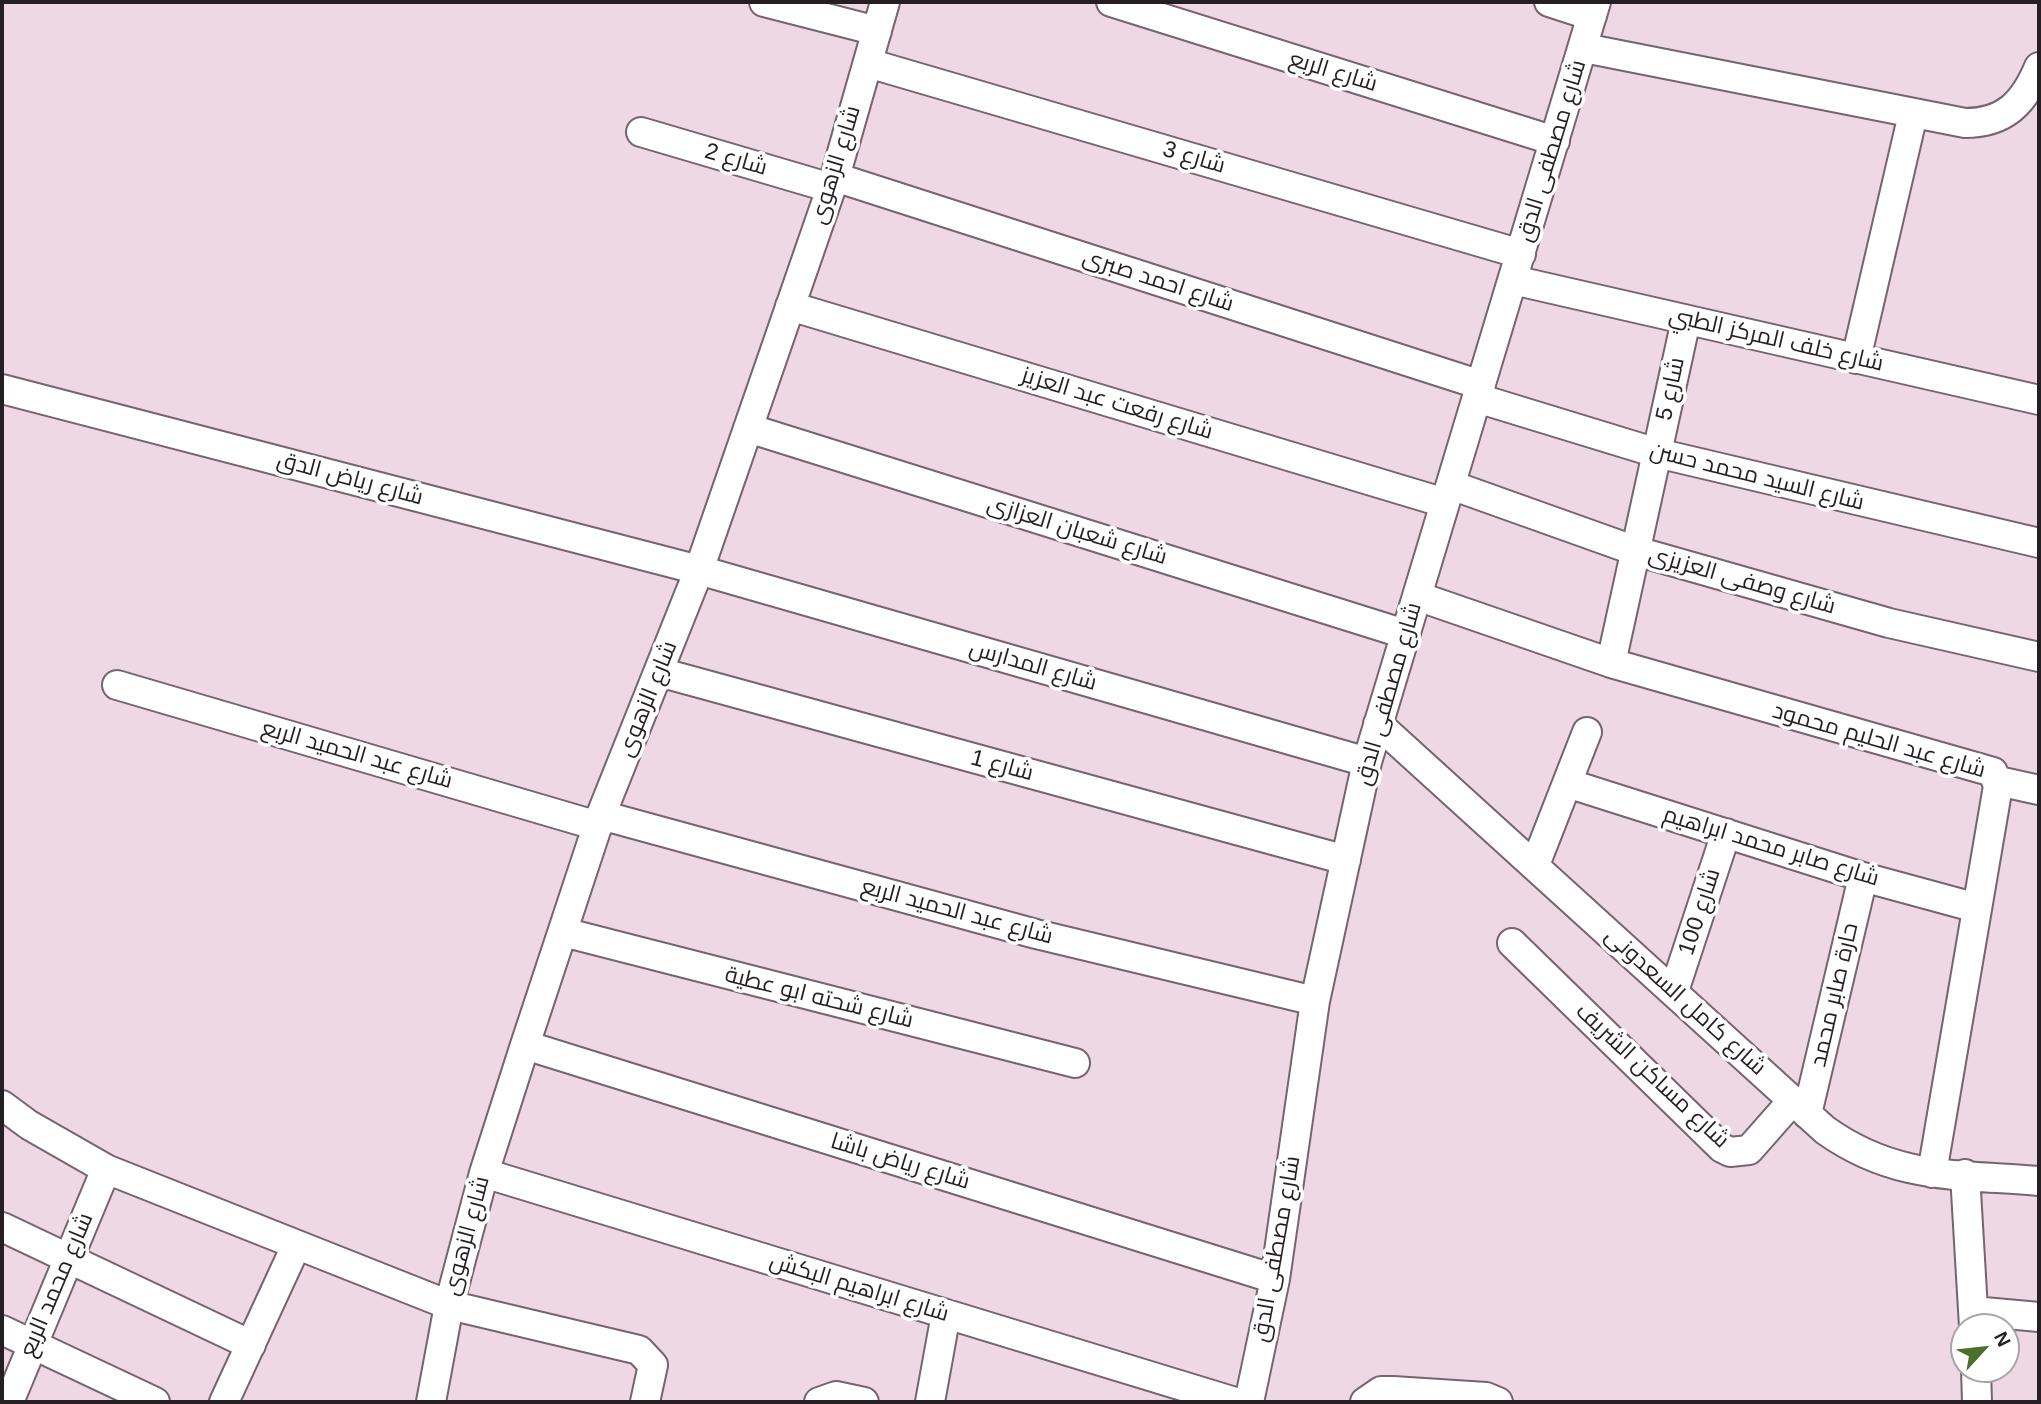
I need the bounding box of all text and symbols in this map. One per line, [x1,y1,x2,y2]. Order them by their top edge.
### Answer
street label: شارع الربع [1285,45,1381,99]
street label: شارع مصطفى الدق [1511,57,1593,245]
street label: شارع الزهوى [805,102,867,228]
street label: شارع 3 [1160,136,1228,180]
street label: شارع 2 [702,138,770,182]
street label: شارع احمد صبرى [1079,244,1237,318]
street label: شارع خلف المركز الطبي [1666,302,1886,378]
street label: شارع 5 [1651,355,1691,423]
street label: شارع رفعت عبد العزيز [1018,362,1216,446]
street label: شارع السيد محمد حسن [1647,437,1867,517]
street label: شارع رياض الدق [274,446,426,512]
street label: شارع شعبان العزازى [984,491,1170,571]
street label: شارع وصفى العزيزى [1645,541,1839,621]
street label: شارع مصطفى الدق [1350,600,1428,788]
street label: شارع المدارس [966,635,1100,697]
street label: شارع الزهوى [612,637,684,761]
street label: شارع عبد الحليم محمود [1769,697,1989,785]
street label: شارع عبد الحميد الربع [258,715,456,795]
street label: شارع 1 [968,744,1036,788]
street label: شارع صابر محمد ابراهيم [1660,801,1882,893]
street label: شارع 100 [1673,865,1727,959]
street label: شارع عبد الحميد الربع [858,873,1056,951]
street label: حارة صابر محمد [1805,920,1865,1070]
street label: شارع كامل السعدونى [1599,922,1771,1082]
street label: شارع شحته ابو عطية [722,961,916,1035]
street label: شارع مساكن الشريف [1569,998,1735,1154]
street label: شارع رياض باشا [827,1128,973,1196]
street label: شارع مصطفى الدق [1247,1154,1307,1344]
street label: شارع الزهوى [438,1173,496,1299]
street label: شارع محمد الربع [14,1209,100,1361]
street label: شارع ابراهيم البكش [766,1248,952,1328]
north arrow [1950,1313,2020,1383]
text: N [1990,1328,2015,1350]

